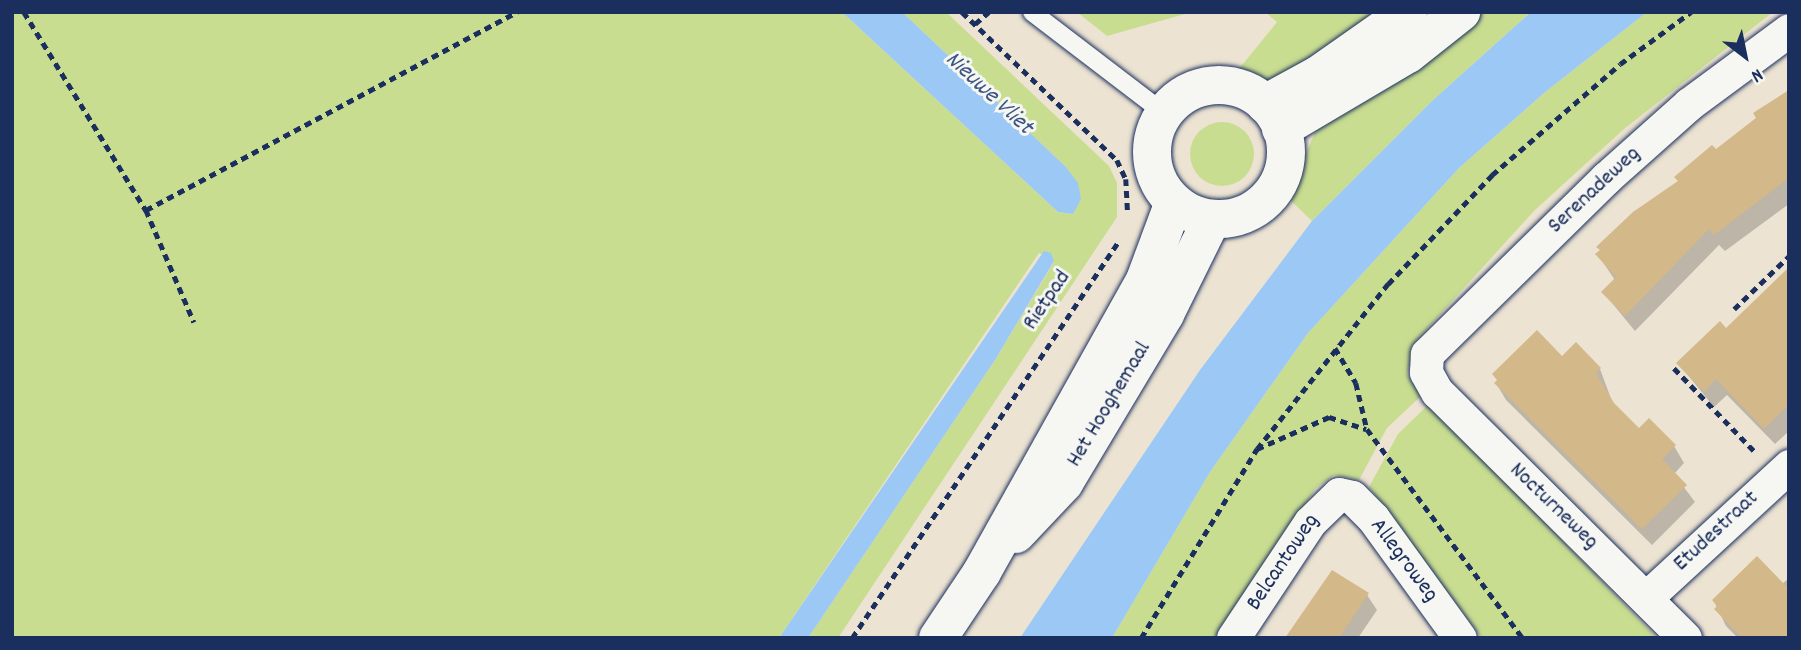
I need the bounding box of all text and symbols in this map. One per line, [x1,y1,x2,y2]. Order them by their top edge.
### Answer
north arrow [1710,21,1780,91]
water label: Nieuwe Vliet [938,46,1038,142]
text: N [1745,60,1768,88]
street label: Serenadeweg [1543,141,1647,241]
street label: Rietpad [1018,266,1078,336]
street label: Het Hooghemaal [1062,337,1158,473]
street label: Nocturneweg [1503,458,1603,556]
street label: Etudestraat [1669,486,1765,578]
street label: Belcantoweg [1242,509,1326,617]
street label: Allegroweg [1363,514,1443,608]

